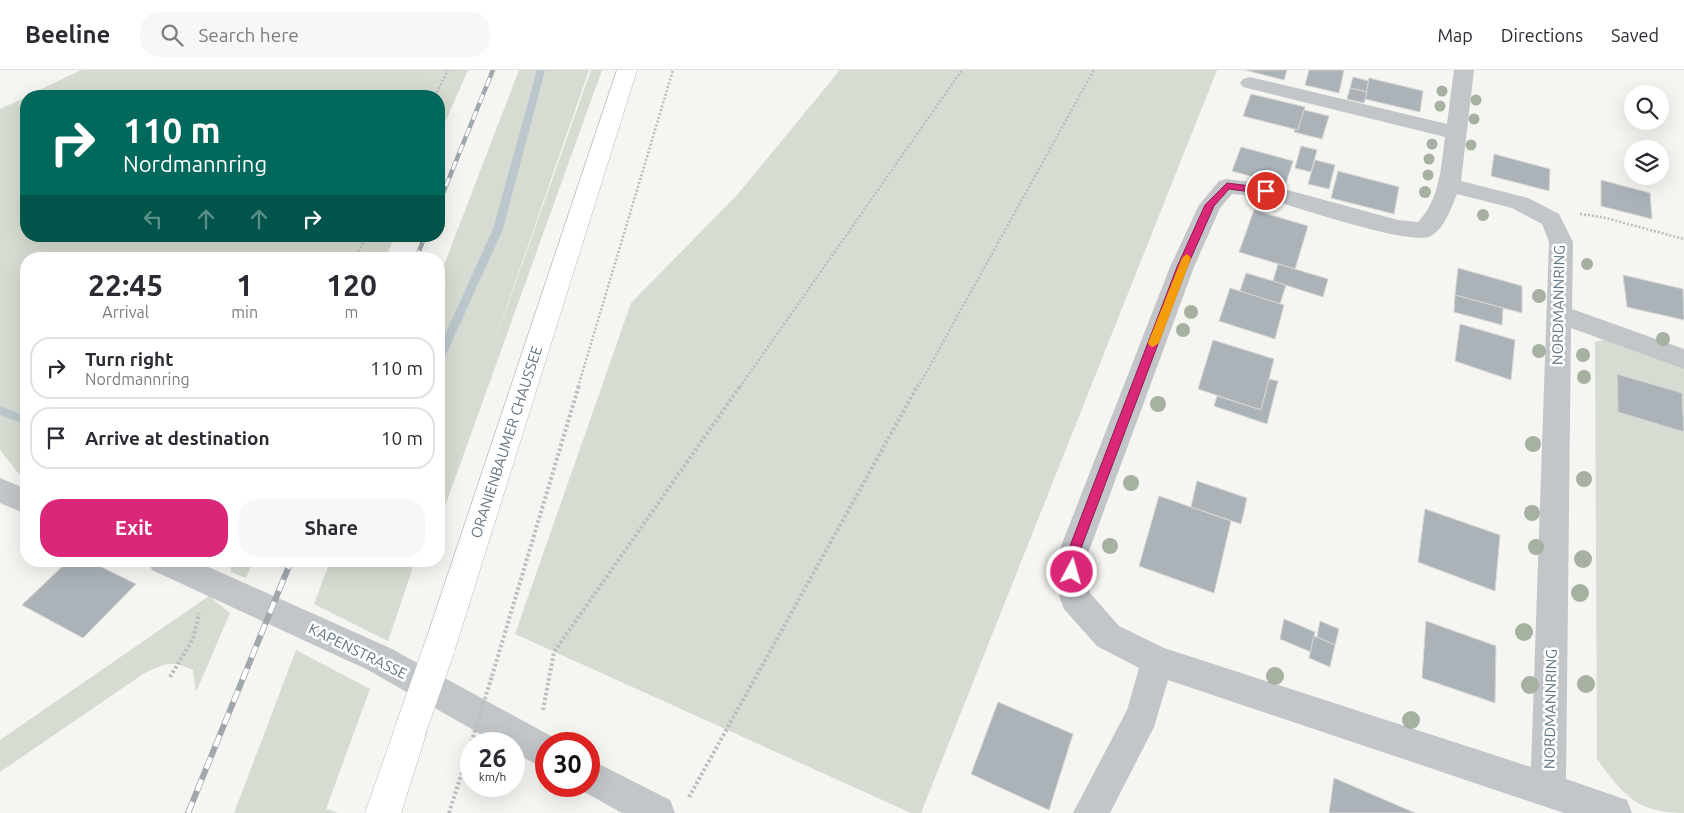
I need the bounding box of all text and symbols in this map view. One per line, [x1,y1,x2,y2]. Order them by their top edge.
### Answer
search box [140,12,490,57]
text: Beeline [25,21,110,48]
icon: search [158,21,186,49]
text: Search here [198,24,299,46]
text: Map [1437,25,1473,45]
text: Directions [1501,25,1583,45]
text: Saved [1611,25,1659,45]
map controls [1624,85,1669,185]
button: search [1624,85,1669,130]
icon: right [40,110,105,175]
text: 110 m [123,110,221,150]
button: layers [1624,140,1669,185]
text: Nordmannring [123,151,267,176]
pin [1245,170,1287,212]
icon: arrive [1252,177,1280,205]
icon: left [139,205,167,233]
icon: ahead [192,205,220,233]
icon: ahead [245,205,273,233]
icon: right [298,205,326,233]
street label: NORDMANNRING [1548,245,1568,365]
text: 22:45 [88,268,163,302]
text: 1 [236,268,253,302]
text: 120 [326,268,377,302]
text: Arrival [102,303,149,321]
text: min [231,303,258,321]
text: m [345,303,358,321]
street label: ORANIENBAUMER CHAUSSEE [467,344,545,540]
text: Turn right [85,348,173,370]
icon: right [42,354,70,382]
text: 110 m [370,357,423,379]
text: Nordmannring [85,370,190,388]
icon: arrive [42,424,70,452]
text: Arrive at destination [85,427,270,449]
text: 10 m [381,427,423,449]
button: Exit [40,499,228,557]
button: Share [238,499,425,557]
position arrow [1045,545,1097,597]
street label: KAPENSTRASSE [306,620,410,682]
street label: NORDMANNRING [1540,649,1560,769]
speed limit sign: 30 [535,732,600,797]
text: 26 [478,744,507,772]
text: km/h [479,770,506,783]

